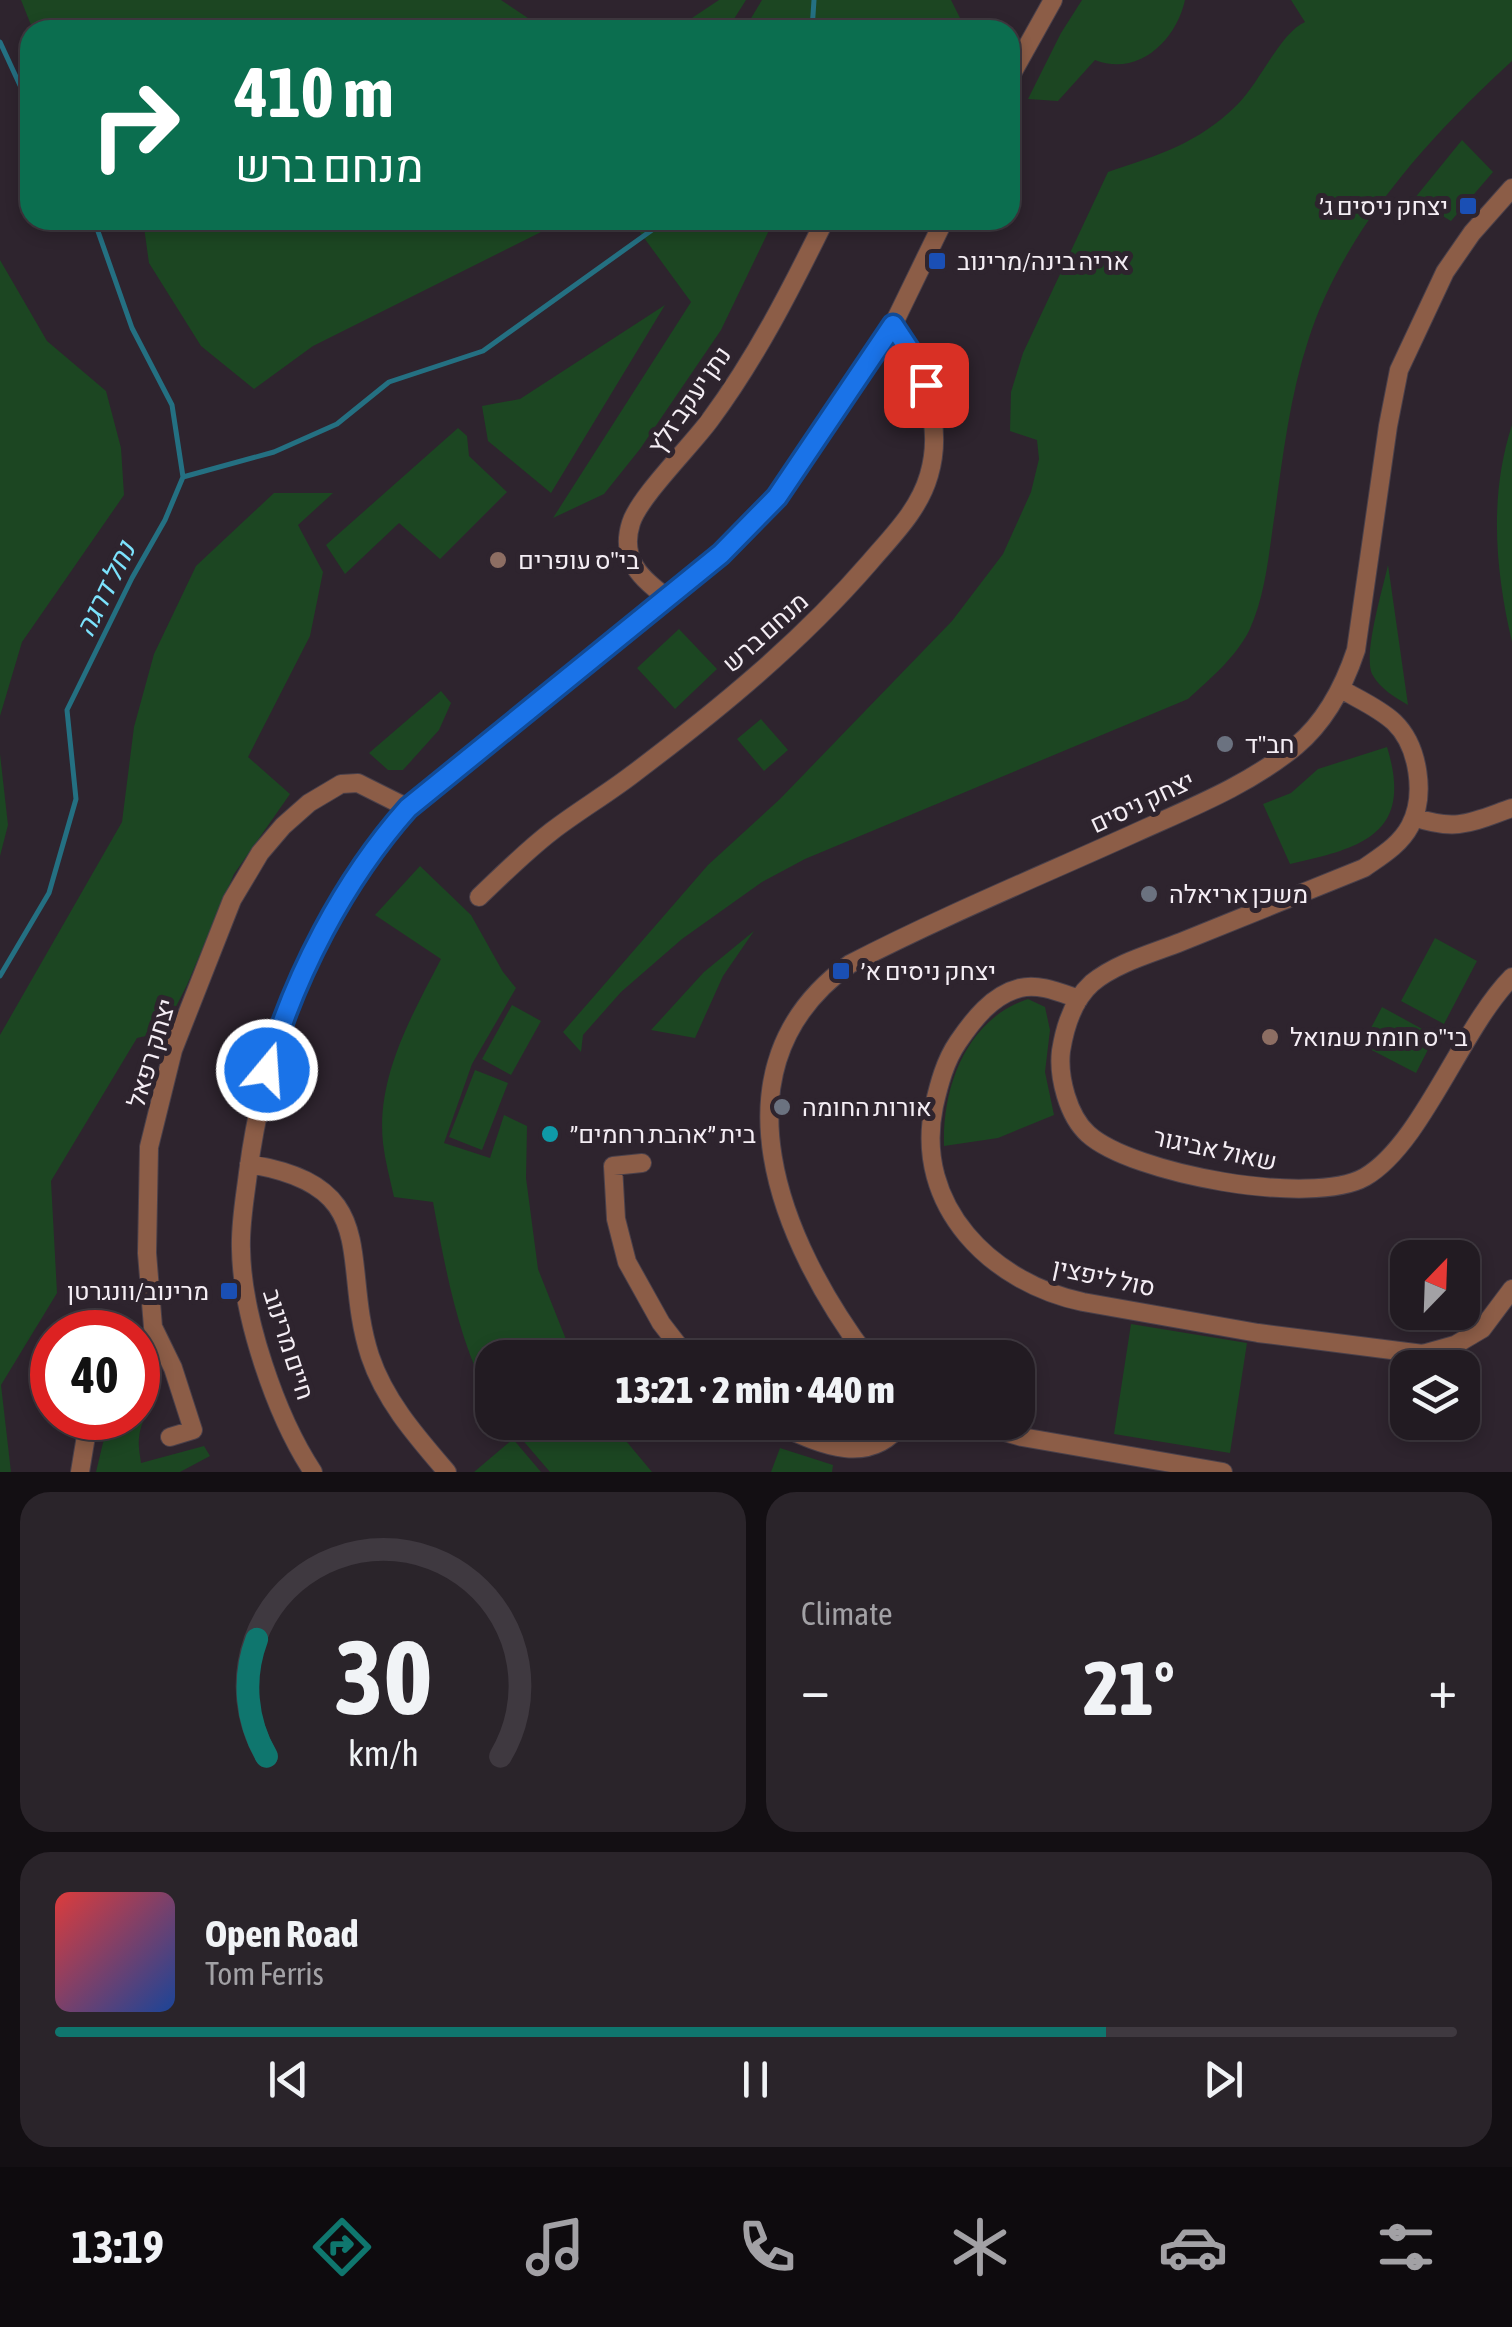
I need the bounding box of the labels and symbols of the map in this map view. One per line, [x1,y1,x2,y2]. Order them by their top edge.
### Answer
place label: יצחק ניסים ג׳ [1319,192,1448,220]
marker: יצחק ניסים ג׳ [1457,195,1479,217]
place label: אריה בינה/מרינוב [957,247,1129,275]
marker: אריה בינה/מרינוב [926,250,948,272]
street label: נתן יעקב זלץ [642,341,736,459]
pin [884,343,969,428]
water label: נחל דרגה [68,535,142,641]
place label: בי"ס עופרים [518,546,639,574]
marker: בי"ס עופרים [487,549,509,571]
street label: מנחם ברש [717,587,813,677]
place label: חב"ד [1245,730,1295,758]
marker: חב"ד [1214,733,1236,755]
street label: יצחק ניסים [1086,766,1198,838]
place label: משכן אריאלה [1169,880,1308,908]
marker: משכן אריאלה [1138,883,1160,905]
place label: יצחק ניסים א׳ [861,957,996,985]
marker: יצחק ניסים א׳ [830,960,852,982]
street label: יצחק רפאל [121,995,181,1111]
position arrow [215,1018,319,1122]
place label: בי"ס חומת שמואל [1290,1023,1468,1051]
marker: בי"ס חומת שמואל [1259,1026,1281,1048]
place label: אורות החומה [802,1093,932,1121]
marker: אורות החומה [771,1096,793,1118]
place label: בית ״אהבת רחמים״ [570,1120,756,1148]
street label: שאול אביגור [1151,1122,1279,1176]
marker: בית ״אהבת רחמים״ [539,1123,561,1145]
north arrow [1390,1240,1480,1330]
street label: סול ליפצין [1050,1252,1158,1302]
place label: מרינוב/וונגרטן [67,1277,209,1305]
marker: מרינוב/וונגרטן [218,1280,240,1302]
street label: חיים מרינוב [258,1285,320,1403]
speed limit sign: 40 [30,1310,160,1440]

